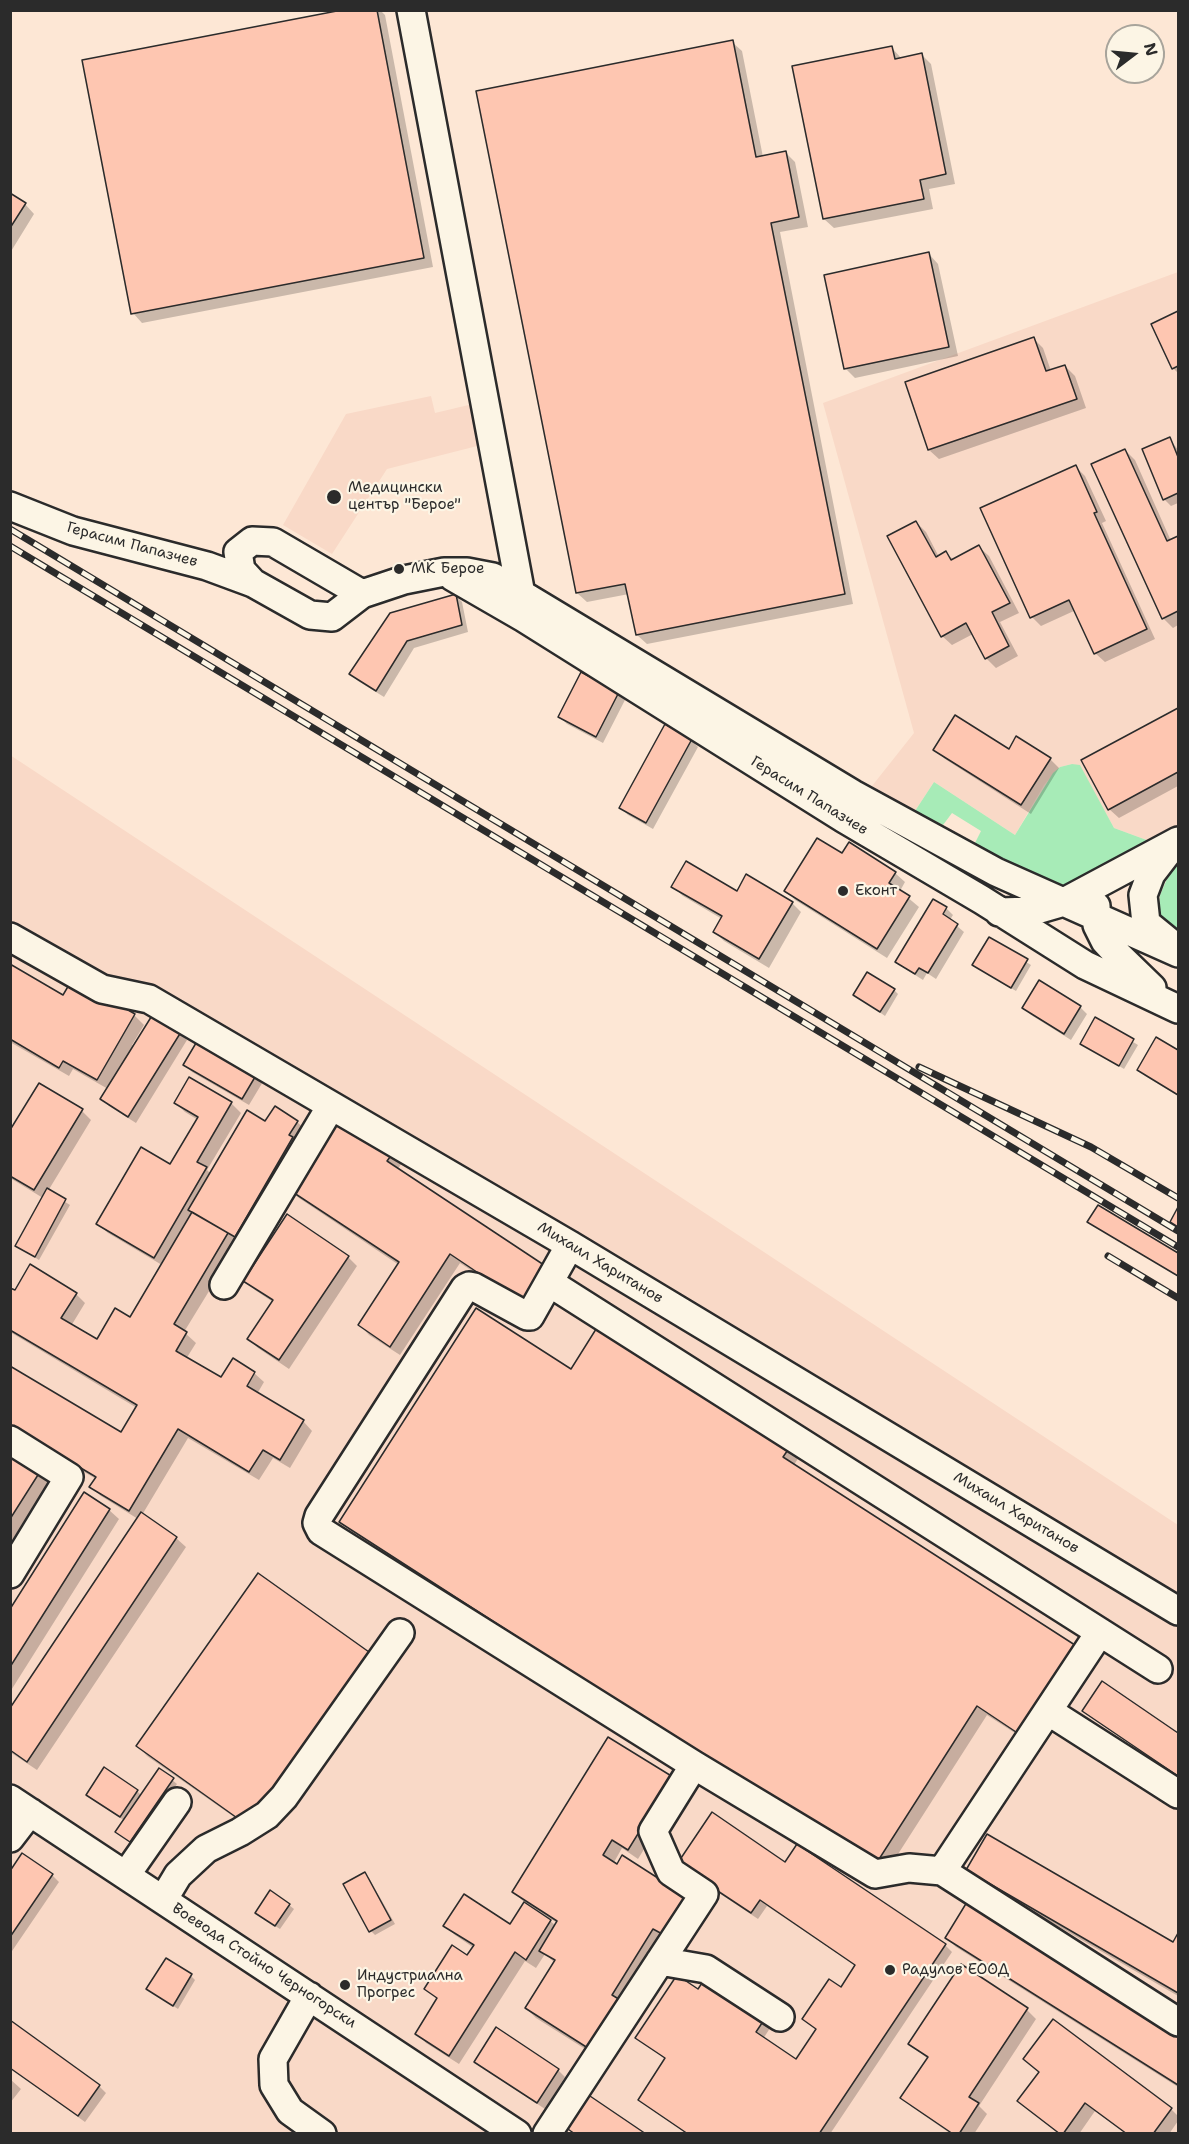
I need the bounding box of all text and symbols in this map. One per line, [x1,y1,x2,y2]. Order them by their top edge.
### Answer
north arrow [1105,24,1165,84]
text: N [1139,40,1163,58]
place label: Медицински център "Берое" [348,479,461,514]
marker: Медицински център "Берое" [325,488,343,506]
street label: Герасим Папазчев [65,519,199,571]
place label: МК Берое [411,560,485,578]
marker: МК Берое [392,562,406,576]
street label: Герасим Папазчев [747,753,871,839]
place label: Еконт [855,882,897,900]
marker: Еконт [836,884,850,898]
street label: Михаил Хаританов [534,1218,666,1308]
street label: Михаил Хаританов [950,1468,1082,1558]
street label: Воевода Стойно Черногорски [168,1900,360,2032]
place label: Радулов ЕООД [902,1961,1009,1979]
marker: Радулов ЕООД [883,1963,897,1977]
place label: Индустриална Прогрес [357,1967,463,2002]
marker: Индустриална Прогрес [338,1978,352,1992]

